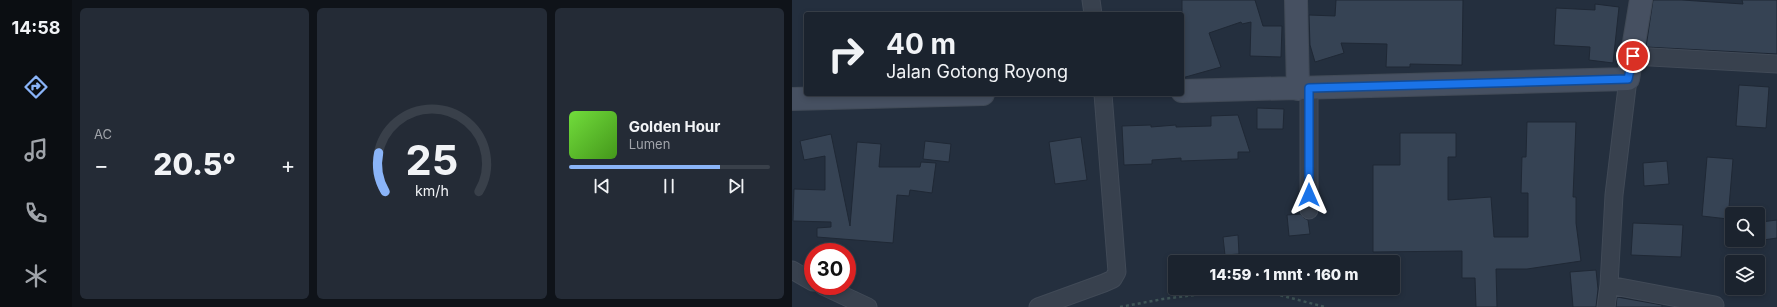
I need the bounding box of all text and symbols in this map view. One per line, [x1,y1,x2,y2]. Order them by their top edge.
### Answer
text: 14:58 [11,17,61,38]
text: 40 m [886,27,956,61]
icon: right [820,28,872,80]
pin [1616,39,1650,73]
icon: arrive [1622,45,1644,67]
text: Jalan Gotong Royong [886,61,1068,82]
icon: directions [22,73,50,101]
text: Golden Hour [629,117,720,136]
text: AC [94,126,112,142]
text: 25 [406,134,458,184]
icon: music [22,136,50,164]
text: Lumen [629,136,670,152]
text: 20.5° [153,146,236,182]
text: − [94,152,109,178]
text: + [281,152,295,178]
position arrow [1288,174,1330,216]
icon: previous [591,175,613,197]
icon: pause [658,175,680,197]
icon: next [725,175,747,197]
text: km/h [415,181,449,198]
icon: phone [22,199,50,227]
map controls [1725,207,1765,295]
button: search [1725,207,1765,247]
speed limit sign: 30 [804,243,856,295]
button: layers [1725,255,1765,295]
icon: climate [22,262,50,290]
text: 14:59 · 1 mnt · 160 m [1210,265,1358,284]

